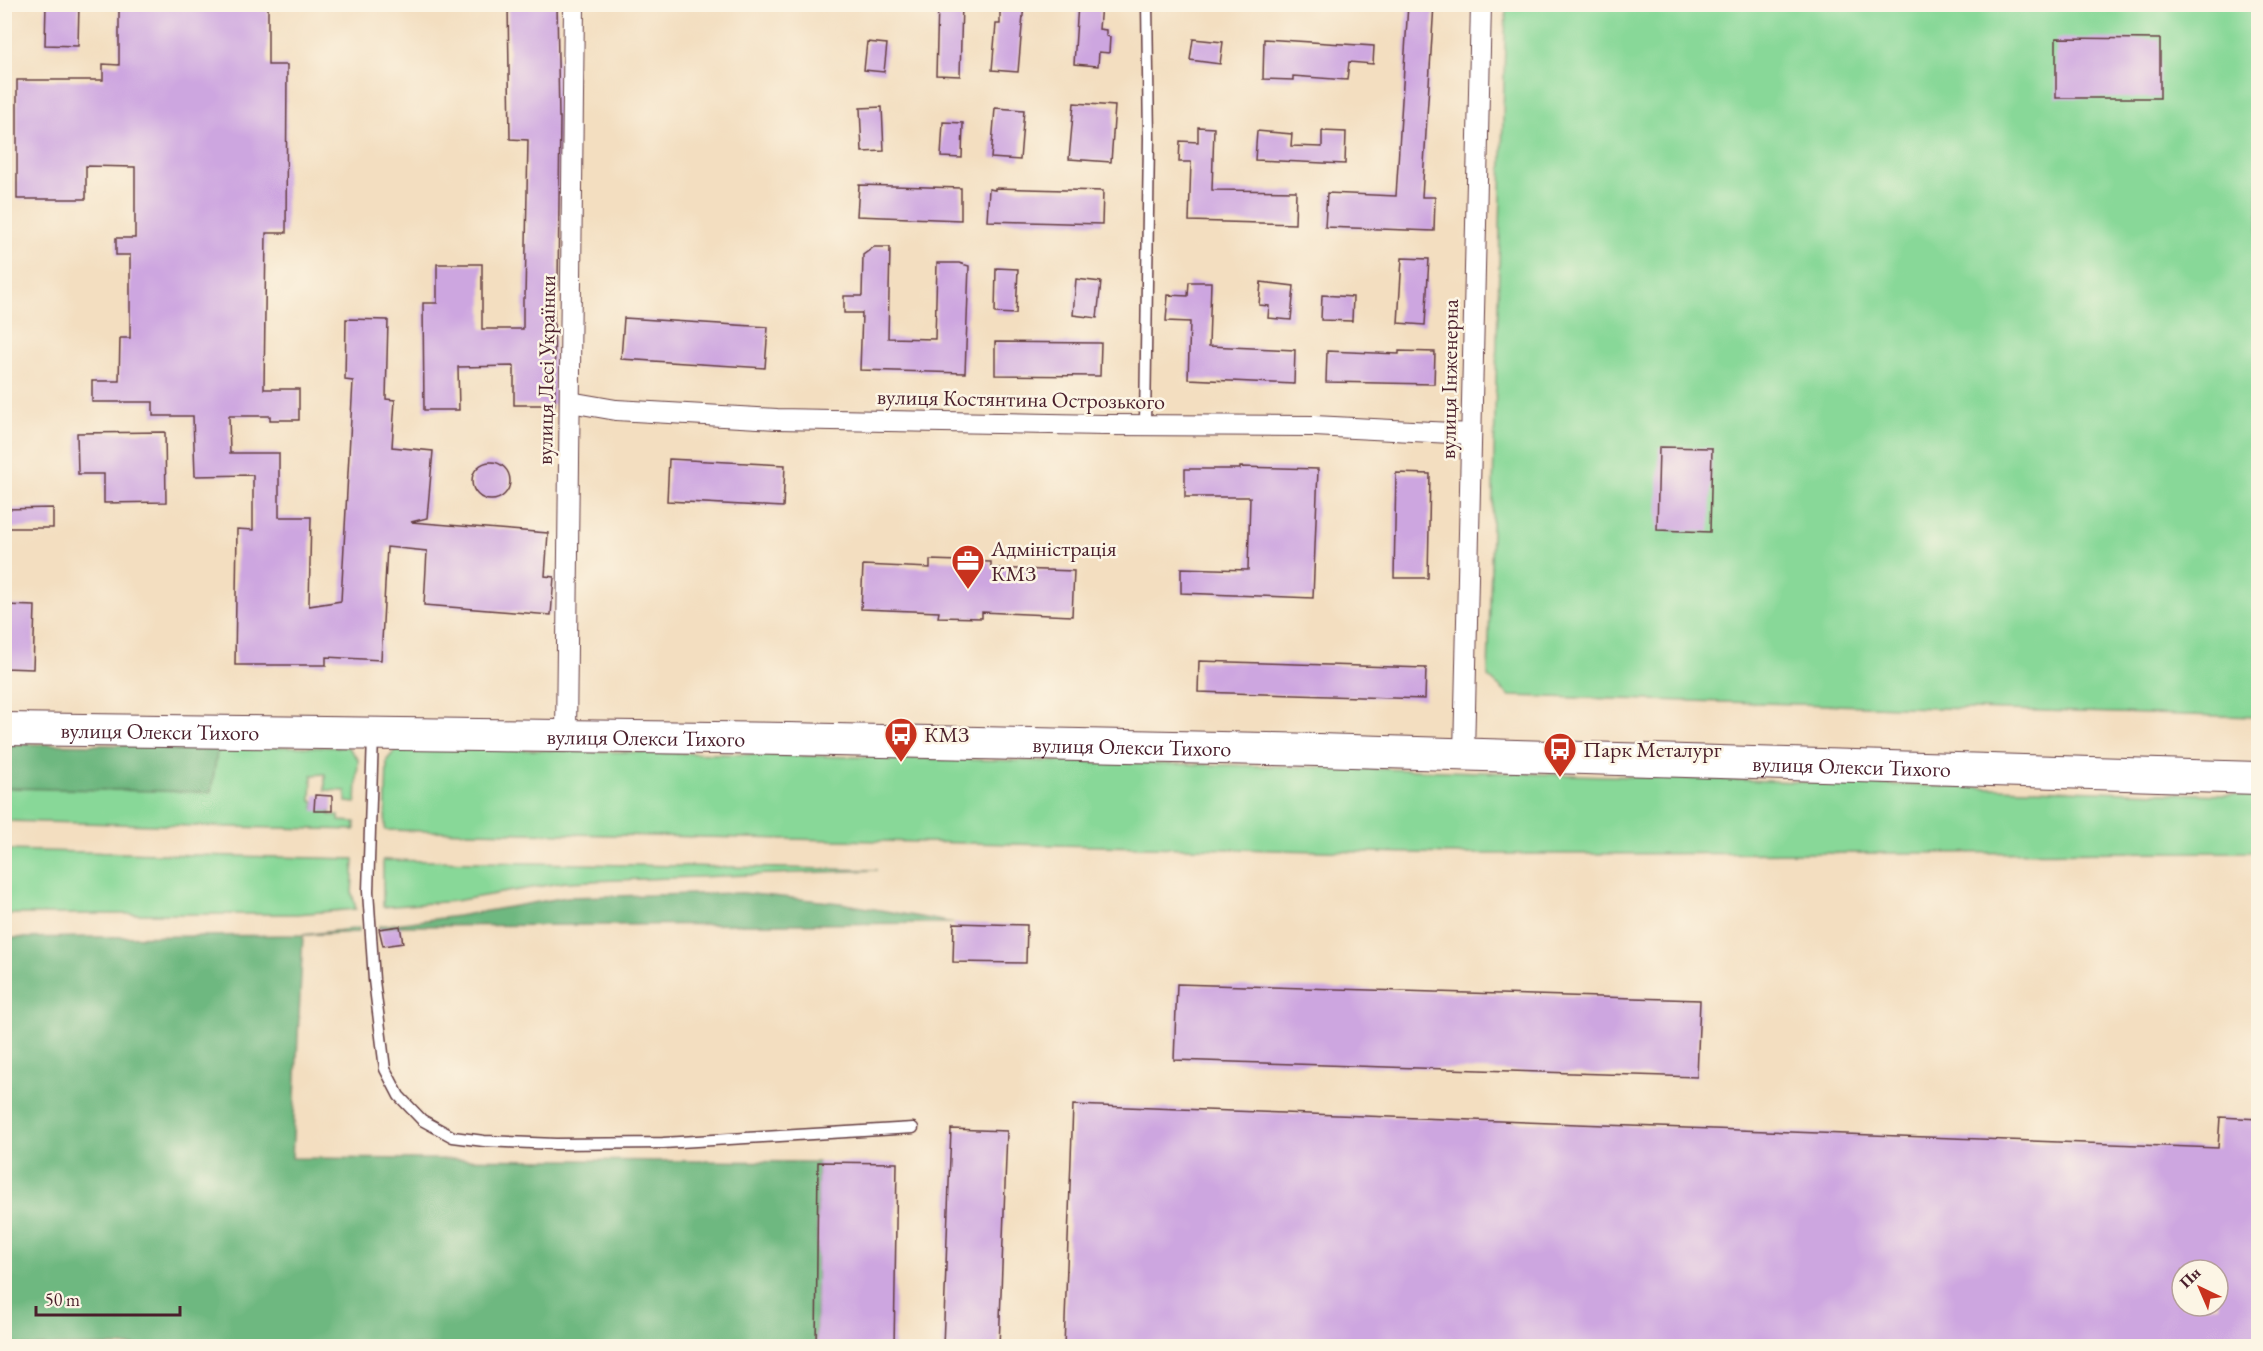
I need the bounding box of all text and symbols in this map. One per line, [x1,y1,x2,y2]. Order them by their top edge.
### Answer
street label: вулиця Лесі Українки [530,274,562,465]
street label: вулиця Інженерна [1433,299,1465,459]
street label: вулиця Костянтина Острозького [877,382,1165,416]
place label: Адміністрація КМЗ [990,534,1117,588]
office icon: Адміністрація КМЗ [950,543,986,590]
street label: вулиця Олекси Тихого [60,715,260,747]
bus stop icon: КМЗ [883,716,919,763]
place label: КМЗ [924,720,970,749]
street label: вулиця Олекси Тихого [546,721,746,753]
street label: вулиця Олекси Тихого [1032,730,1232,763]
bus stop icon: Парк Металург [1542,731,1578,778]
place label: Парк Металург [1583,735,1722,764]
street label: вулиця Олекси Тихого [1752,748,1951,783]
north arrow [2170,1258,2230,1318]
text: Пн [2175,1262,2205,1293]
scale bar [36,1279,180,1317]
text: 50 m [45,1288,80,1311]

